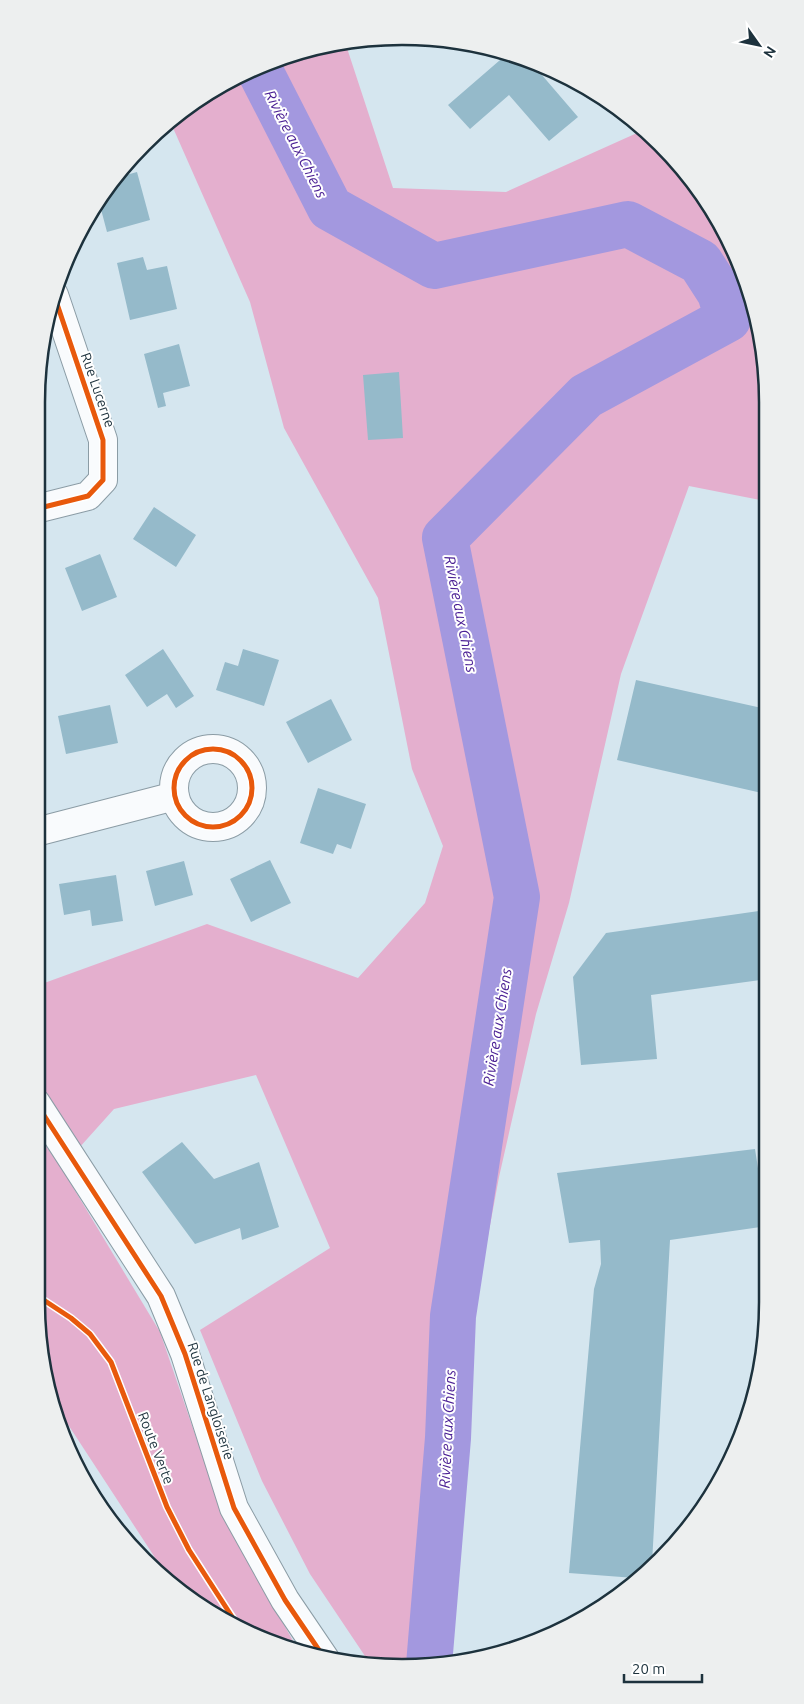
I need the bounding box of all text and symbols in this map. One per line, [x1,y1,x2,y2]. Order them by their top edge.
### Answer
north arrow [734,20,784,70]
text: N [760,43,779,61]
water label: Rivière aux Chiens [261,87,331,201]
street label: Rue Lucerne [78,351,118,429]
water label: Rivière aux Chiens [441,554,481,675]
water label: Rivière aux Chiens [479,966,515,1087]
street label: Rue de Langloiserie [184,1340,238,1462]
water label: Rivière aux Chiens [435,1369,459,1489]
street label: Route Verte [135,1410,177,1486]
scale bar [624,1652,702,1684]
text: 20 m [632,1660,665,1677]

